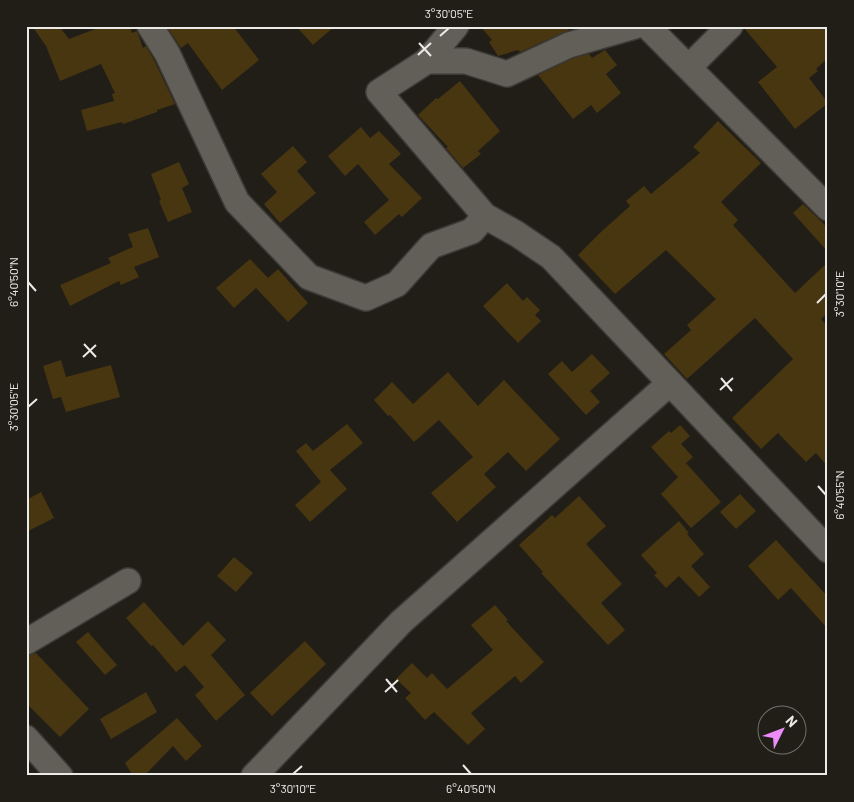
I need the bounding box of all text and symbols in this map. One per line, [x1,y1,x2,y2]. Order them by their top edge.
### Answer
text: 3°30'05"E [425,6,473,20]
text: 6°40'50"N [6,257,20,307]
text: 3°30'10"E [832,271,846,317]
text: 3°30'05"E [6,383,20,431]
text: 6°40'55"N [832,470,846,520]
north arrow [756,704,806,754]
text: N [783,712,801,730]
text: 3°30'10"E [270,781,316,795]
text: 6°40'50"N [446,781,496,795]

